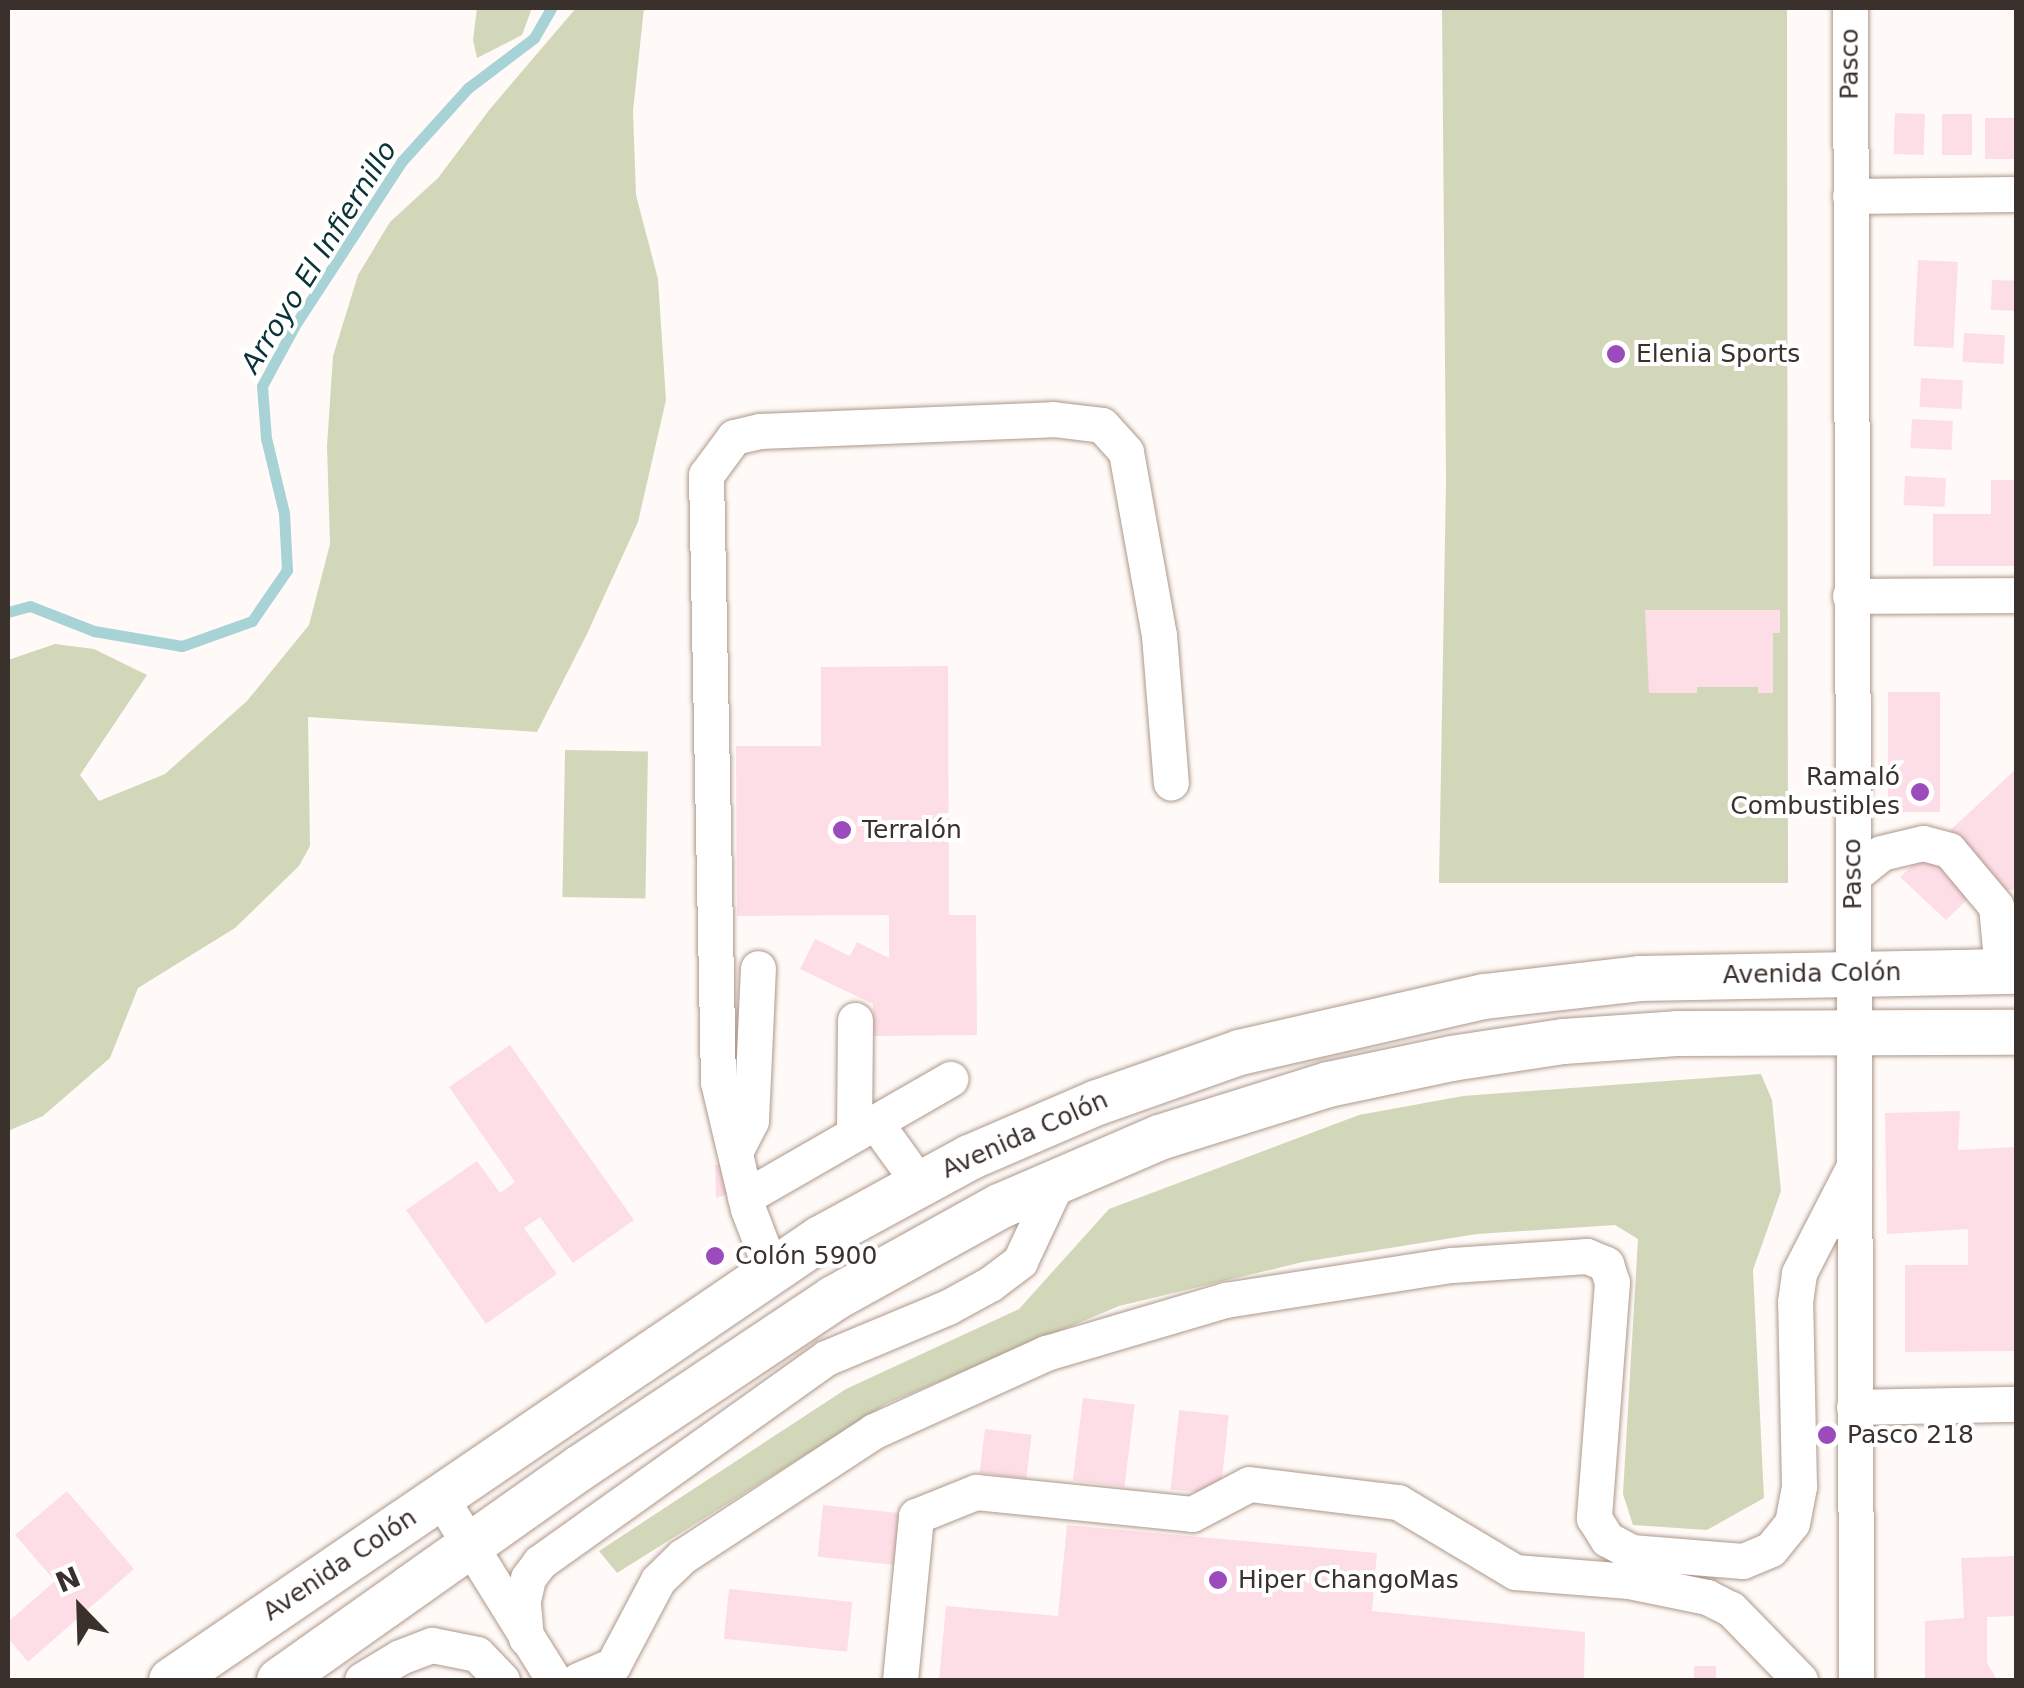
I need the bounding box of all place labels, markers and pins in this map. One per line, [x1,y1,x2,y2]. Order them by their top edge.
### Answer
place label: Elenia Sports [1636,339,1800,369]
marker: Elenia Sports [1605,343,1627,365]
place label: Ramaló Combustibles [1730,763,1900,822]
marker: Ramaló Combustibles [1909,781,1931,803]
place label: Terralón [862,815,962,845]
marker: Terralón [831,819,853,841]
place label: Colón 5900 [735,1241,877,1271]
marker: Colón 5900 [704,1245,726,1267]
place label: Pasco 218 [1847,1420,1974,1450]
marker: Pasco 218 [1816,1424,1838,1446]
place label: Hiper ChangoMas [1238,1565,1459,1595]
marker: Hiper ChangoMas [1207,1569,1229,1591]

